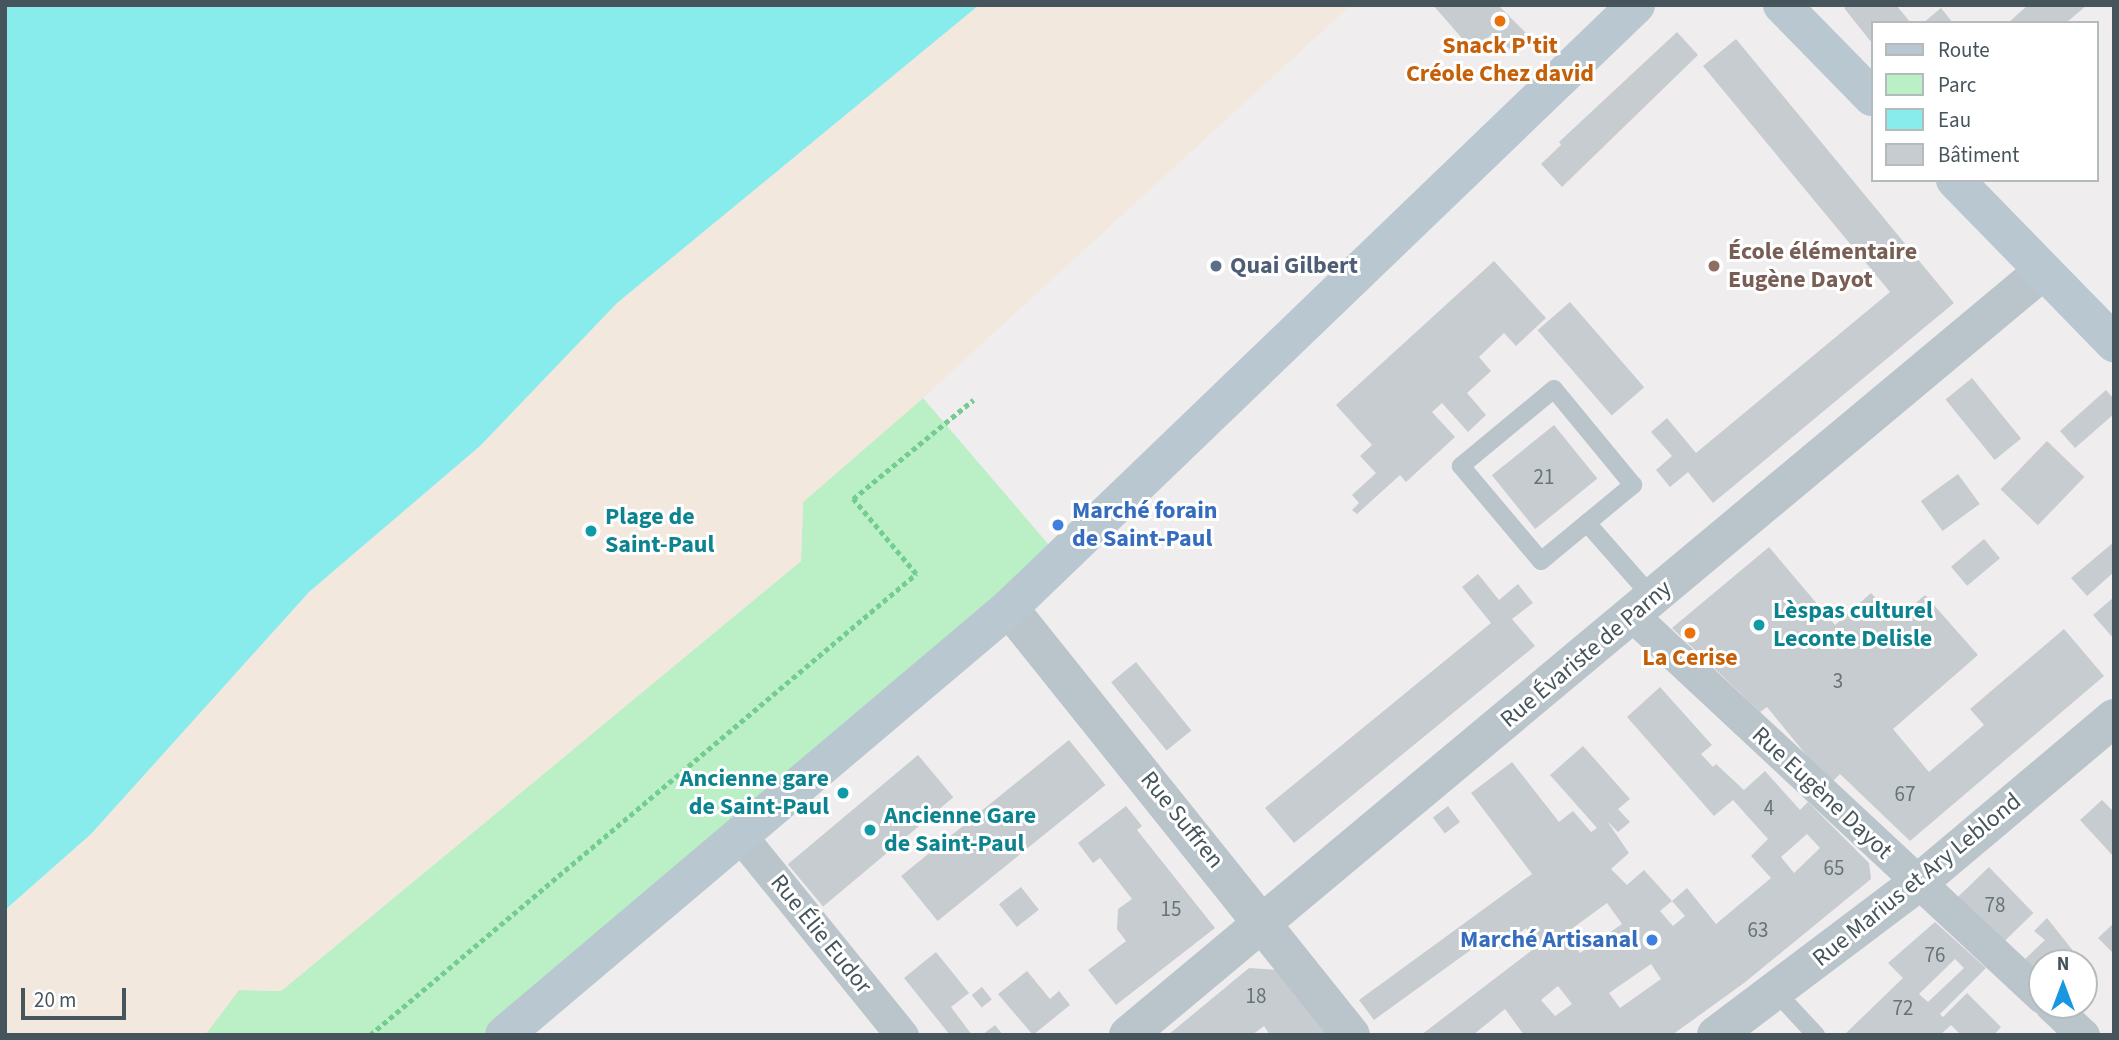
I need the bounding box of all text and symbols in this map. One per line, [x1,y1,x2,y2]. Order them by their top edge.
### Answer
marker: Snack P'tit Créole Chez david [1492,13,1508,29]
legend [1870,21,2098,182]
place label: Snack P'tit Créole Chez david [1406,32,1594,88]
text: Route [1938,35,1990,65]
text: Parc [1938,70,1976,100]
text: Eau [1938,105,1971,135]
text: Bâtiment [1938,140,2019,170]
place label: École élémentaire Eugène Dayot [1728,238,1917,294]
place label: Quai Gilbert [1230,252,1358,280]
marker: Quai Gilbert [1208,258,1224,274]
marker: École élémentaire Eugène Dayot [1706,258,1722,274]
house number: 21 [1534,464,1554,490]
place label: Marché forain de Saint-Paul [1072,497,1218,553]
place label: Plage de Saint-Paul [605,503,714,559]
marker: Marché forain de Saint-Paul [1050,517,1066,533]
marker: Plage de Saint-Paul [583,523,599,539]
street label: Rue Évariste de Parny [1495,574,1677,734]
place label: Lèspas culturel Leconte Delisle [1773,597,1933,653]
marker: Lèspas culturel Leconte Delisle [1751,617,1767,633]
marker: La Cerise [1682,625,1698,641]
place label: La Cerise [1642,644,1738,672]
house number: 3 [1833,668,1843,694]
street label: Rue Eugène Dayot [1746,721,1898,865]
place label: Ancienne gare de Saint-Paul [680,765,829,821]
street label: Rue Suffren [1134,766,1230,874]
house number: 67 [1895,781,1915,807]
marker: Ancienne gare de Saint-Paul [835,785,851,801]
street label: Rue Marius et Ary Leblond [1807,787,2027,973]
house number: 4 [1764,795,1774,821]
place label: Ancienne Gare de Saint-Paul [884,802,1036,858]
marker: Ancienne Gare de Saint-Paul [862,822,878,838]
house number: 65 [1824,855,1844,881]
street label: Rue Élie Eudor [764,869,878,999]
house number: 78 [1985,892,2005,918]
house number: 15 [1161,896,1181,922]
house number: 63 [1748,917,1768,943]
place label: Marché Artisanal [1460,926,1638,954]
marker: Marché Artisanal [1644,932,1660,948]
house number: 76 [1925,942,1945,968]
north arrow [2028,949,2098,1019]
text: N [2057,951,2069,978]
scale bar [24,974,130,1018]
house number: 18 [1246,983,1266,1009]
text: 20 m [34,985,76,1015]
house number: 72 [1893,995,1913,1021]

